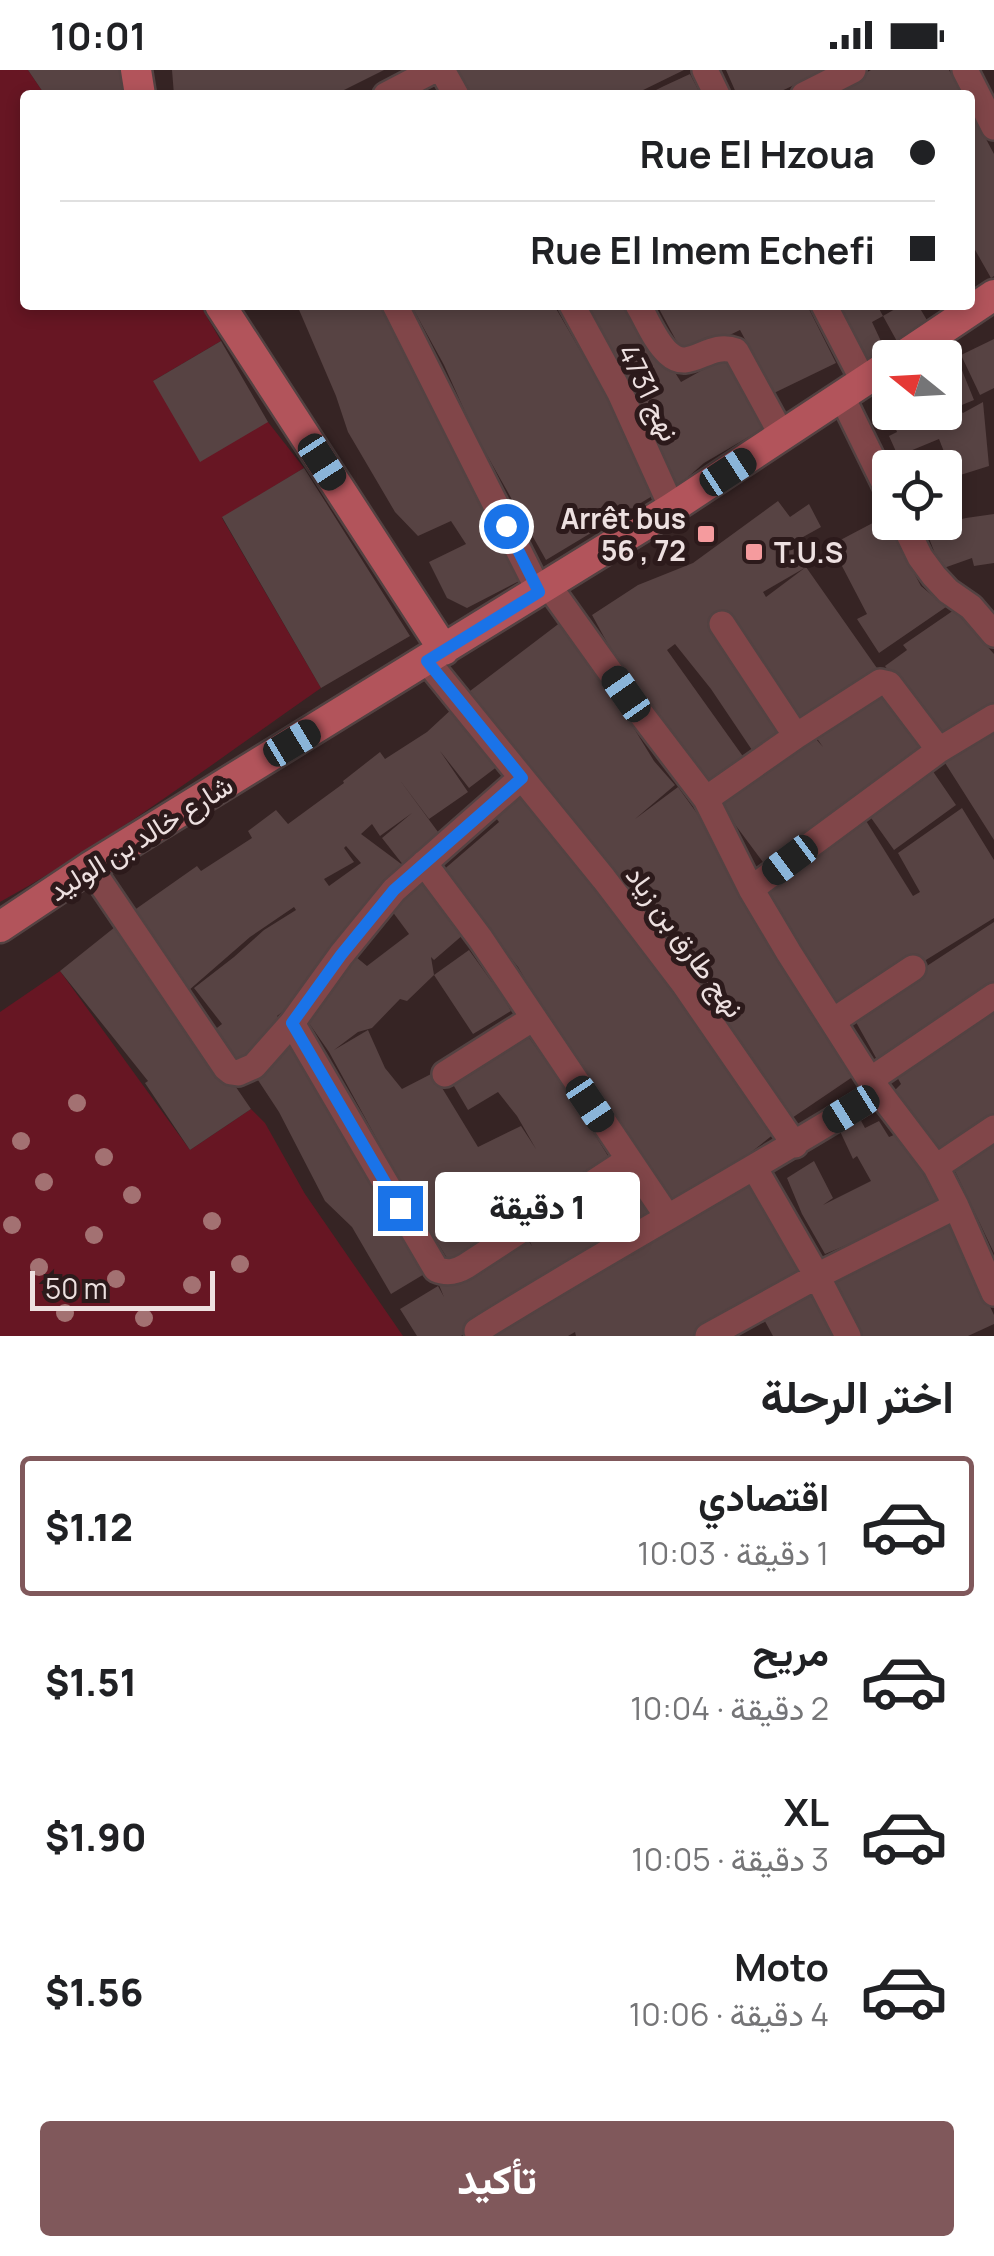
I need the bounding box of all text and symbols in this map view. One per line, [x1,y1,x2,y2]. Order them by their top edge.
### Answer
text: 10:01 [50,9,146,61]
text: Rue El Hzoua [640,127,875,179]
text: Rue El Imem Echefi [530,223,875,275]
street label: نهج 4731 [608,337,690,448]
north arrow [872,340,962,430]
map controls [872,340,962,540]
car [293,429,351,495]
car [695,443,761,501]
button: locate [872,450,962,540]
place label: Arrêt bus 56 , 72 [560,499,686,569]
route start [484,504,529,549]
marker: Arrêt bus 56 , 72 [695,523,717,545]
place label: T.U.S [774,533,843,571]
marker: T.U.S [743,541,765,563]
car [597,661,655,727]
car [259,715,325,771]
street label: شارع خالد بن الوليد [41,765,240,910]
car [757,830,823,890]
street label: نهج طارق بن زياد [616,857,754,1026]
car [561,1071,619,1137]
car [818,1080,884,1138]
callout: 1 دقيقة [435,1173,640,1243]
text: 1 دقيقة [489,1185,586,1229]
route end [378,1186,423,1231]
scale bar [30,1266,215,1310]
text: 50 m [45,1269,108,1307]
text: اختر الرحلة [760,1365,954,1427]
text: اقتصادي [698,1470,829,1522]
icon: car [859,1481,949,1571]
text: $1.12 [45,1500,133,1552]
text: 1 دقيقة · 10:03 [637,1531,829,1575]
text: مريح [753,1625,829,1677]
icon: car [859,1636,949,1726]
text: $1.51 [45,1655,137,1707]
text: 2 دقيقة · 10:04 [630,1686,829,1730]
text: XL [784,1785,829,1837]
icon: car [859,1791,949,1881]
text: $1.90 [45,1810,147,1862]
text: 3 دقيقة · 10:05 [631,1837,829,1881]
text: Moto [734,1940,829,1992]
icon: car [859,1946,949,2036]
text: $1.56 [45,1965,143,2017]
text: 4 دقيقة · 10:06 [629,1992,829,2036]
button: تأكيد [40,2121,954,2236]

